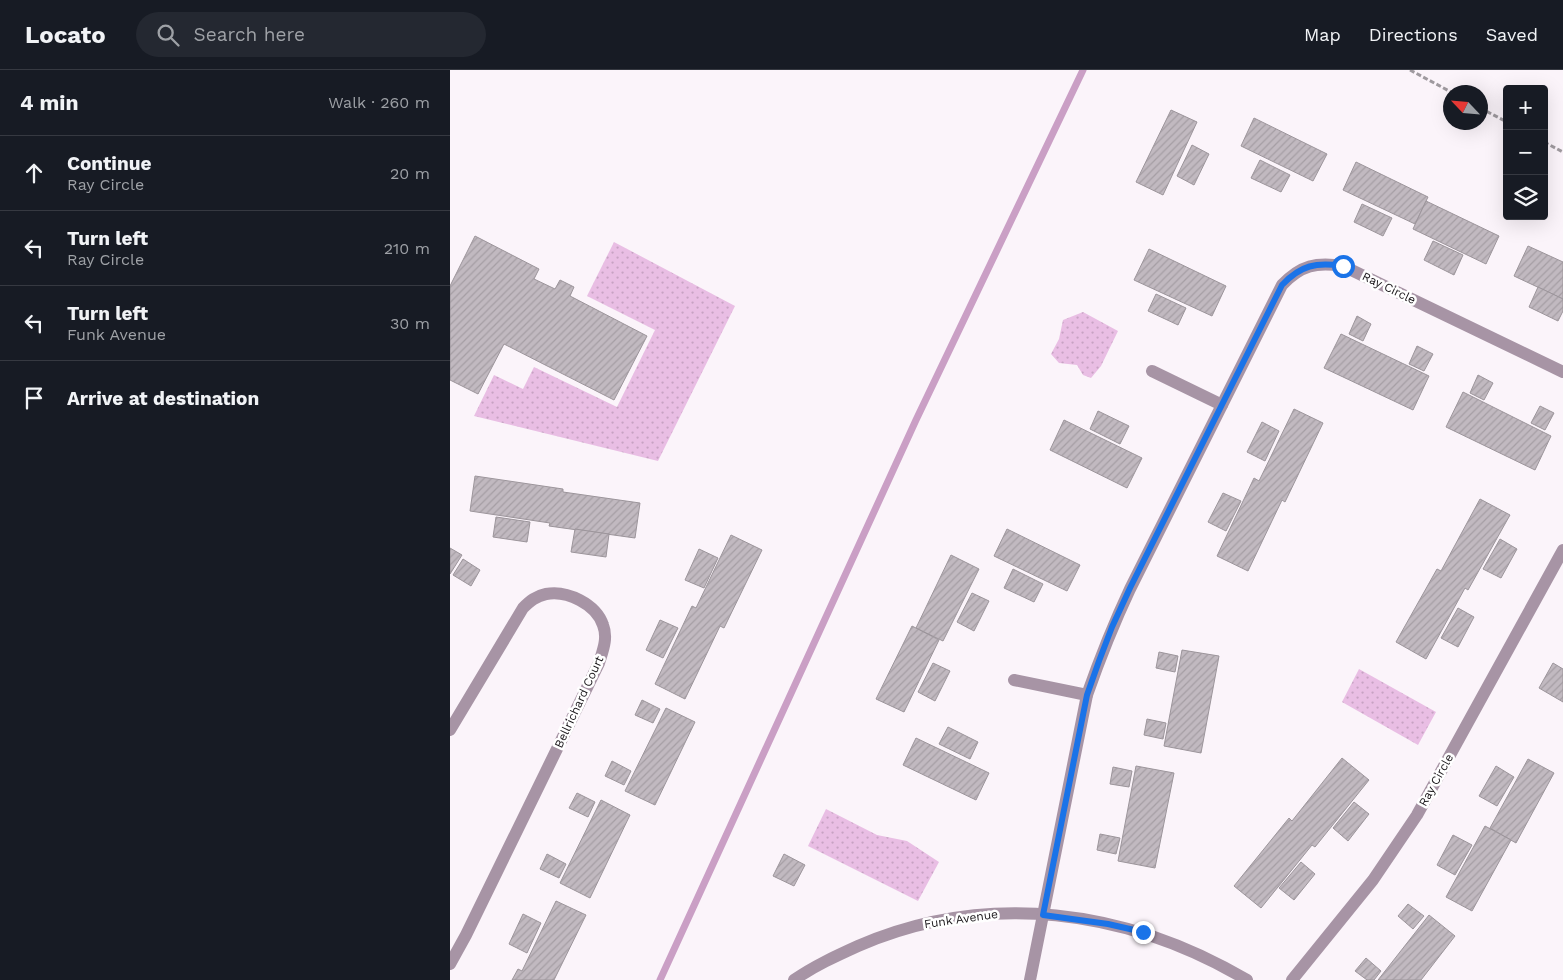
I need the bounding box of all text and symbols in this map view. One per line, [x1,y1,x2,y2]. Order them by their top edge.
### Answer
search box [136,12,486,57]
text: Locato [25,21,106,49]
icon: search [154,21,182,49]
text: Search here [194,23,305,46]
text: Map [1304,24,1341,45]
text: Directions [1369,24,1458,45]
text: Saved [1486,24,1538,45]
north arrow [1443,85,1488,130]
map controls [1503,85,1548,220]
button: + [1503,85,1548,130]
text: 4 min [20,90,78,115]
text: Walk · 260 m [328,93,430,112]
button: − [1503,130,1548,175]
text: Continue [67,152,151,175]
icon: ahead [20,159,48,187]
text: 20 m [390,164,430,183]
text: Ray Circle [67,175,144,194]
button: layers [1503,175,1548,220]
text: Turn left [67,227,148,250]
icon: left [20,234,48,262]
text: 210 m [384,239,430,258]
text: Ray Circle [67,250,144,269]
route start [1332,255,1355,278]
street label: Ray Circle [1360,269,1418,307]
text: Turn left [67,302,148,325]
icon: left [20,309,48,337]
text: 30 m [390,314,430,333]
text: Funk Avenue [67,325,166,344]
icon: arrive [20,384,48,412]
text: Arrive at destination [67,387,259,410]
street label: Bellrichard Court [552,654,606,750]
street label: Ray Circle [1416,751,1456,809]
street label: Funk Avenue [923,907,999,931]
route end [1132,921,1155,944]

